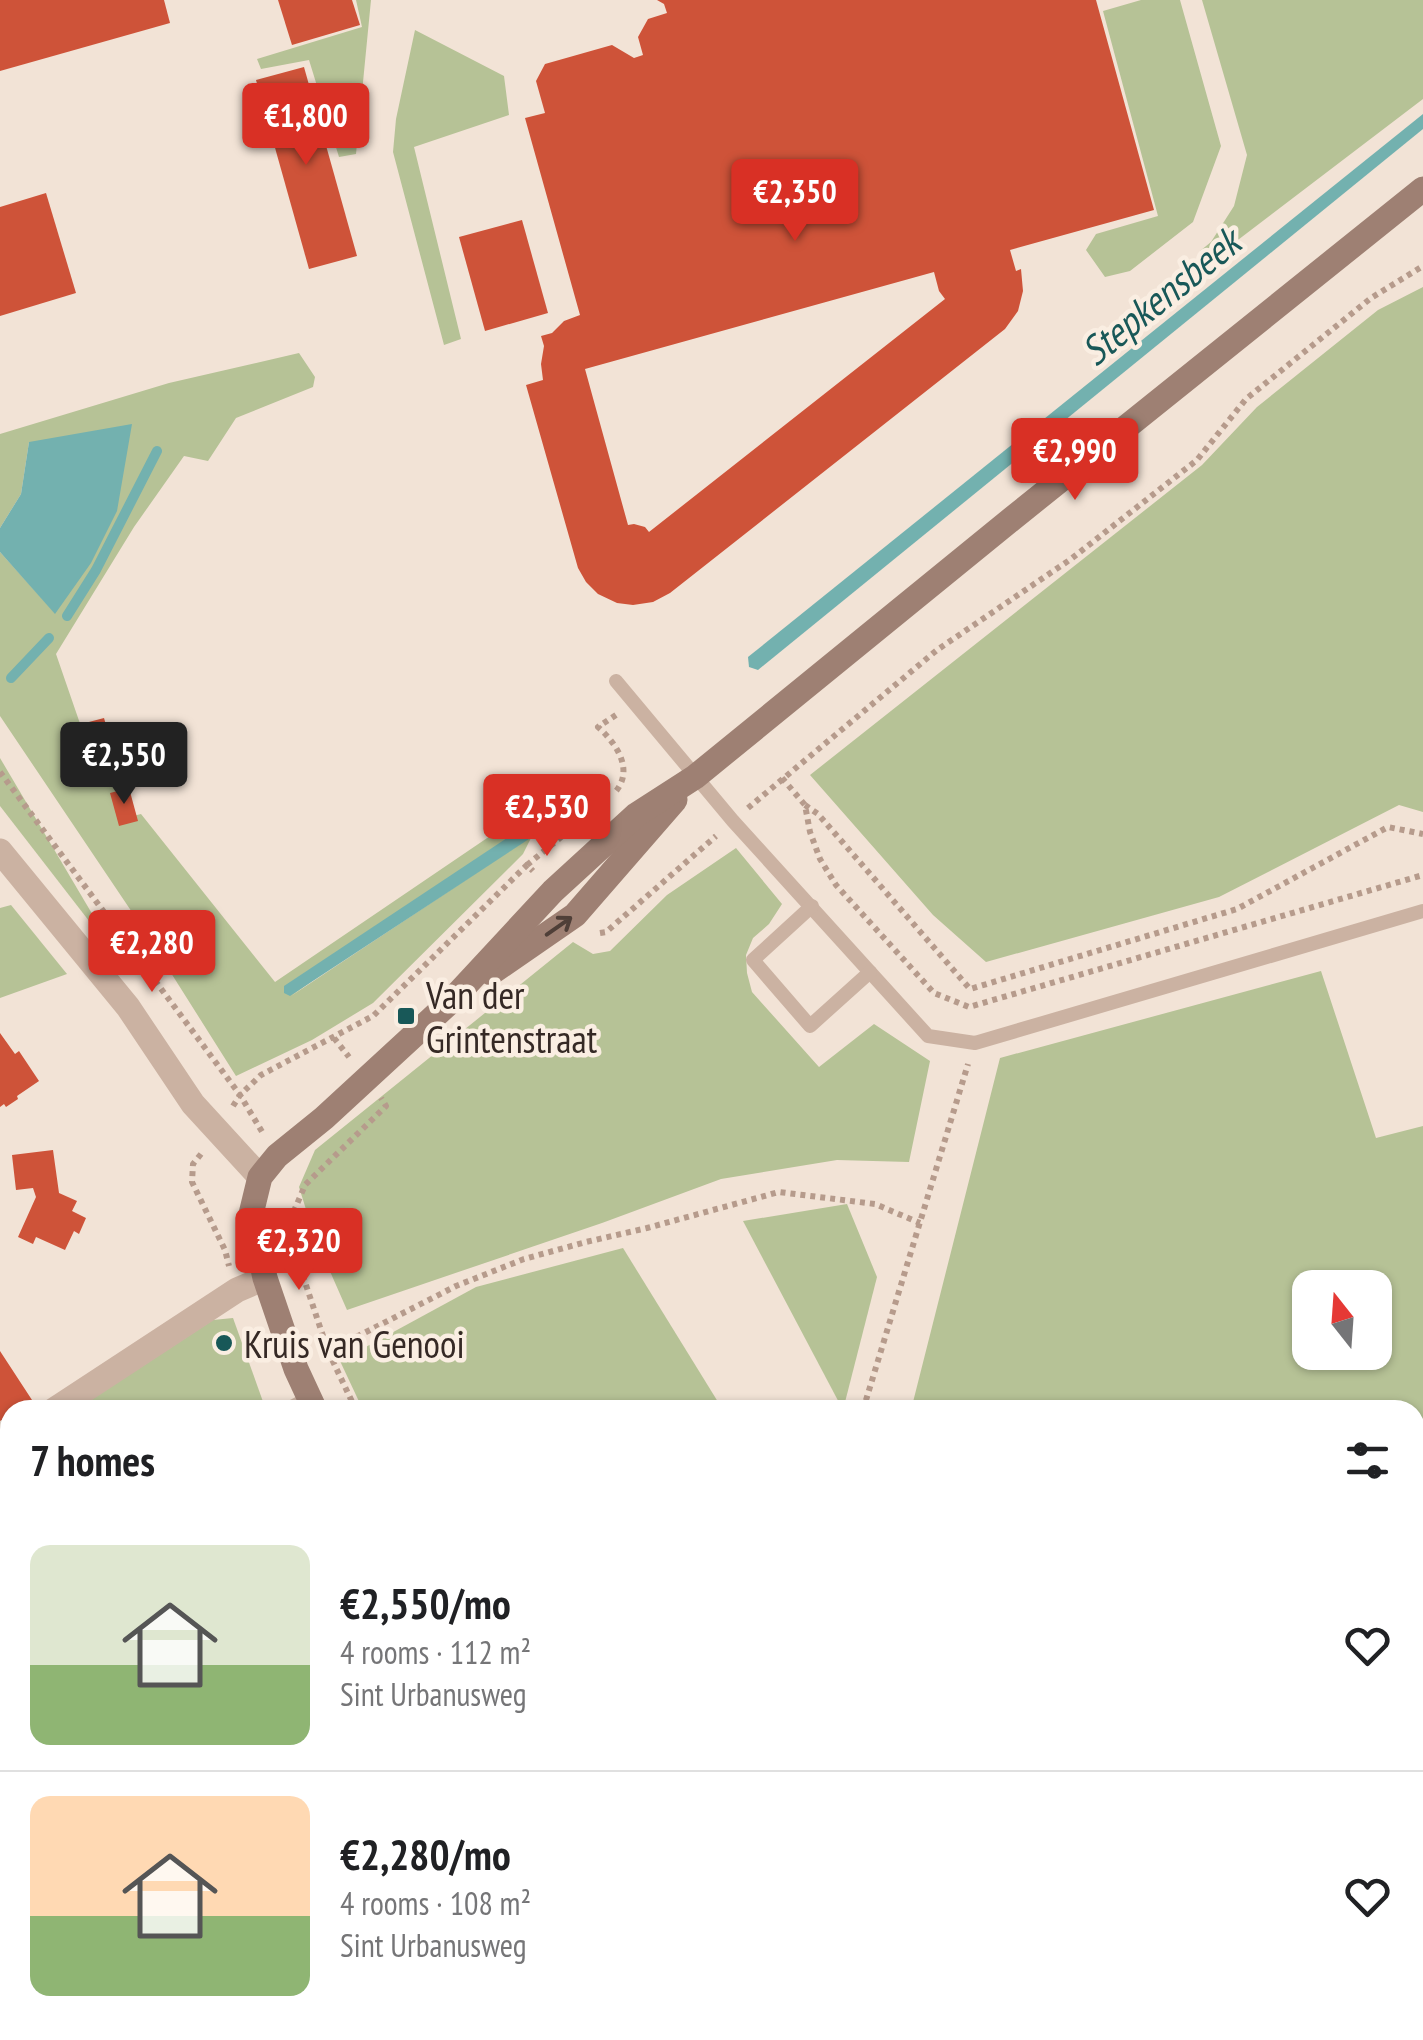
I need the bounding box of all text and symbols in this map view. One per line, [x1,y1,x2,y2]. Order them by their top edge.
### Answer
pin: €1,800 [225,83,387,168]
text: €1,800 [264,94,348,136]
pin: €2,350 [714,159,876,244]
text: €2,350 [753,170,837,212]
water label: Stepkensbeek [1070,213,1254,376]
pin: €2,990 [994,418,1156,503]
text: €2,990 [1033,429,1117,471]
pin: €2,550 [43,722,205,807]
text: €2,550 [82,733,166,775]
pin: €2,530 [466,774,628,859]
text: €2,530 [505,785,589,827]
pin: €2,280 [71,910,233,995]
one-way arrow [545,916,572,937]
text: €2,280 [110,921,194,963]
place label: Van der Grintenstraat [425,970,598,1063]
marker: Van der Grintenstraat [395,1005,417,1027]
pin: €2,320 [218,1208,380,1293]
text: €2,320 [257,1219,341,1261]
north arrow [1292,1270,1392,1370]
map controls [1292,1270,1392,1370]
place label: Kruis van Genooi [244,1319,465,1368]
marker: Kruis van Genooi [213,1332,235,1354]
text: 7 homes [30,1433,155,1488]
icon: filters [1340,1433,1395,1488]
text: €2,550/mo [340,1576,511,1631]
icon: home [110,1585,230,1705]
icon: heart [1340,1618,1395,1673]
text: 4 rooms · 112 m² [340,1631,531,1673]
text: Sint Urbanusweg [340,1673,527,1715]
text: €2,280/mo [340,1827,511,1882]
icon: home [110,1836,230,1956]
icon: heart [1340,1869,1395,1924]
text: 4 rooms · 108 m² [340,1882,531,1924]
text: Sint Urbanusweg [340,1924,527,1966]

